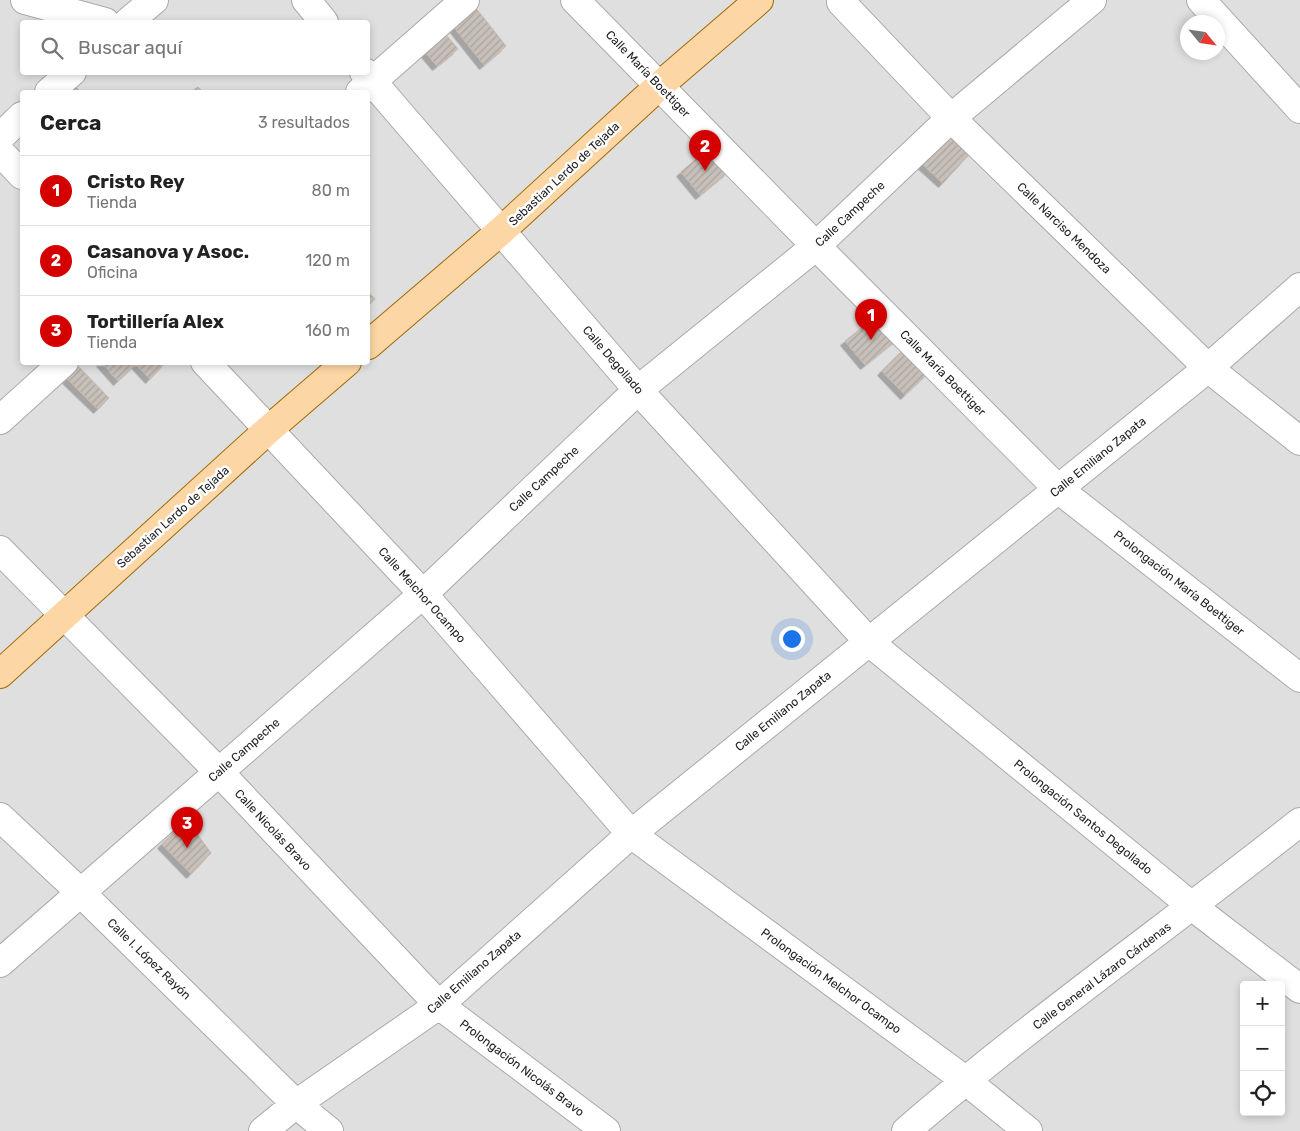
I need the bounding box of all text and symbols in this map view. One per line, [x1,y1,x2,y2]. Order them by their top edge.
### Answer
north arrow [1180,15,1225,60]
search box [20,20,370,75]
street label: Calle María Boettiger [603,28,693,121]
icon: search [38,34,66,62]
text: Buscar aquí [78,36,182,59]
text: Cerca [40,110,101,135]
text: 3 resultados [258,113,350,132]
street label: Sebastian Lerdo de Tejada [506,119,622,229]
pin: 2 [689,130,721,171]
text: Cristo Rey [87,170,185,193]
street label: Calle Campeche [812,178,888,250]
street label: Calle Narciso Mendoza [1014,179,1114,277]
text: 1 [52,181,60,200]
text: 80 m [312,181,350,200]
text: Tienda [87,193,137,212]
text: Casanova y Asoc. [87,240,249,263]
text: 2 [51,251,61,270]
text: 120 m [305,251,350,270]
text: Oficina [87,263,138,282]
pin: 1 [855,299,887,340]
text: Tortillería Alex [87,310,224,333]
text: 3 [51,321,61,340]
text: 160 m [305,321,350,340]
street label: Calle Degollado [580,323,646,397]
street label: Calle María Boettiger [897,327,989,419]
text: Tienda [87,333,137,352]
street label: Calle Emiliano Zapata [1047,414,1149,500]
street label: Calle Campeche [506,443,582,515]
street label: Sebastian Lerdo de Tejada [114,463,232,571]
street label: Prolongación María Boettiger [1111,528,1247,639]
street label: Calle Melchor Ocampo [376,544,469,646]
your location [779,626,805,652]
street label: Calle Emiliano Zapata [732,668,834,754]
street label: Calle Campeche [205,715,283,785]
street label: Prolongación Santos Degollado [1011,757,1155,877]
street label: Calle Nicolás Bravo [232,787,314,874]
pin: 3 [171,807,203,848]
street label: Calle I. López Rayón [104,916,194,1002]
street label: Calle General Lázaro Cárdenas [1030,919,1174,1033]
street label: Prolongación Melchor Ocampo [758,925,904,1037]
street label: Calle Emiliano Zapata [424,928,524,1016]
map controls [1240,981,1285,1116]
button: + [1240,981,1285,1026]
street label: Prolongación Nicolás Bravo [457,1017,587,1119]
button: − [1240,1026,1285,1071]
button: locate [1240,1071,1285,1116]

